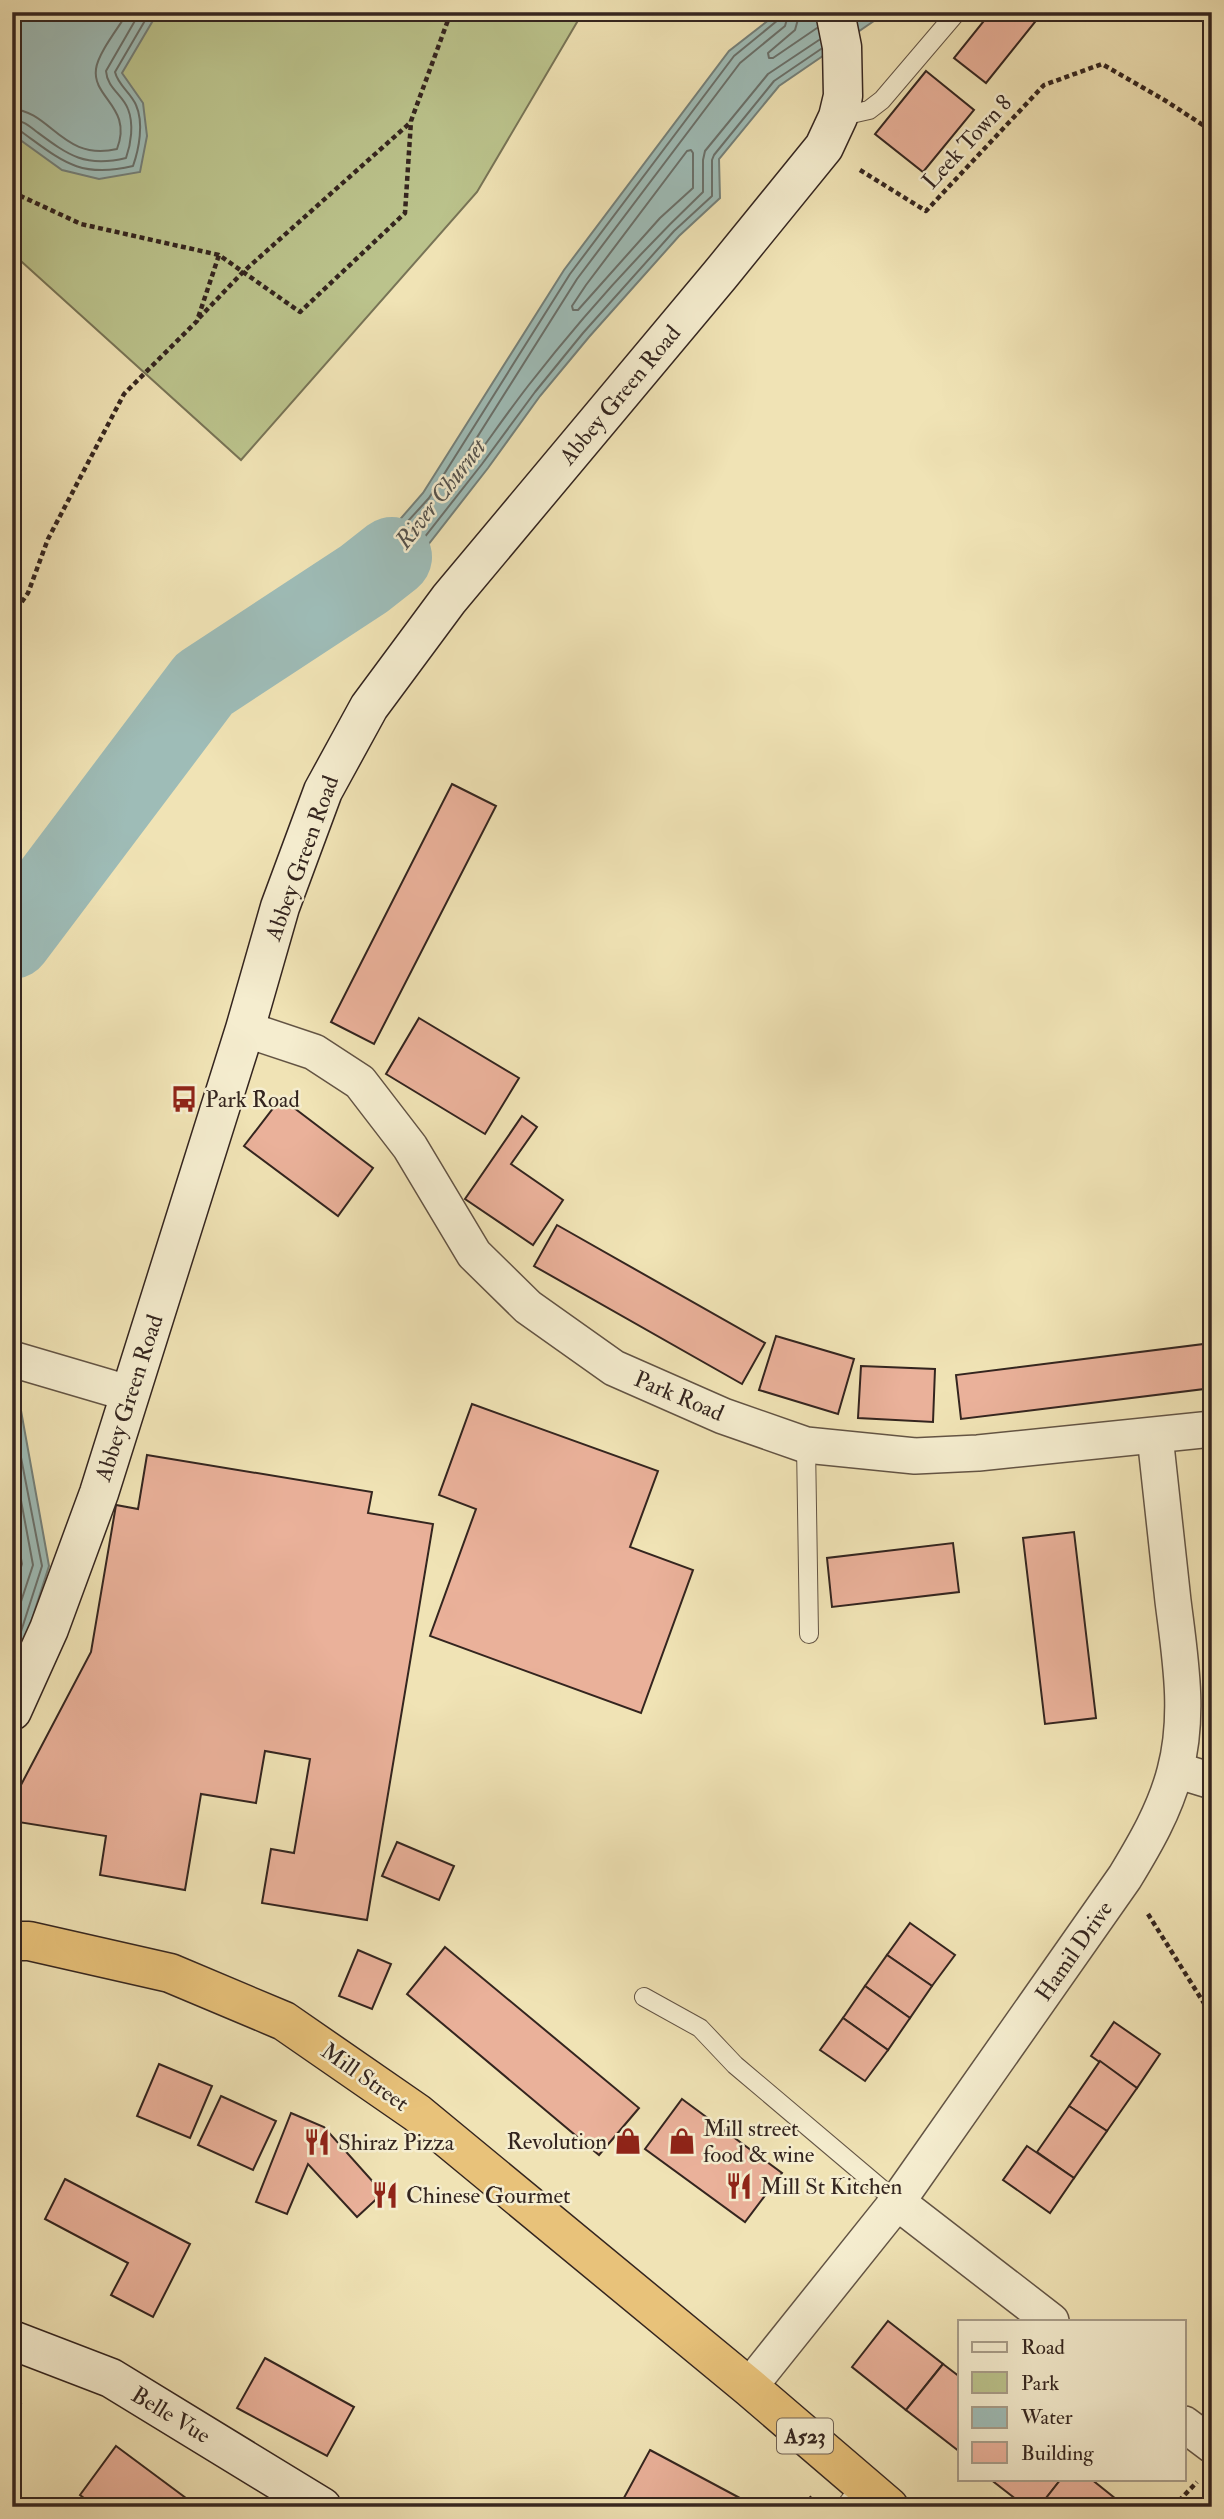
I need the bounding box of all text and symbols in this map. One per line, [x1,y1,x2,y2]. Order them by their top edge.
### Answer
street label: Leek Town 8 [916,89,1018,195]
street label: Abbey Green Road [552,319,687,472]
water label: River Churnet [388,432,494,556]
street label: Abbey Green Road [258,771,345,945]
bus stop icon: Park Road [169,1084,199,1114]
place label: Park Road [205,1085,300,1114]
street label: Abbey Green Road [88,1311,170,1486]
street label: Park Road [630,1364,728,1428]
street label: Hamil Drive [1029,1895,1119,2007]
street label: Mill Street [316,2036,414,2118]
place label: Mill street food & wine [703,2114,815,2169]
shop icon: Revolution [613,2126,643,2156]
shop icon: Mill street food & wine [667,2126,697,2156]
restaurant icon: Shiraz Pizza [302,2127,332,2157]
place label: Revolution [506,2127,607,2156]
place label: Shiraz Pizza [338,2128,455,2157]
restaurant icon: Mill St Kitchen [724,2171,754,2201]
place label: Mill St Kitchen [760,2172,902,2201]
restaurant icon: Chinese Gourmet [370,2180,400,2210]
place label: Chinese Gourmet [406,2181,571,2210]
legend [958,2320,1186,2480]
text: Road [1021,2334,1066,2361]
text: Park [1021,2370,1059,2397]
street label: Belle Vue [126,2380,216,2450]
text: Water [1020,2404,1073,2431]
road number: A523 [777,2418,833,2454]
text: Building [1021,2440,1094,2467]

